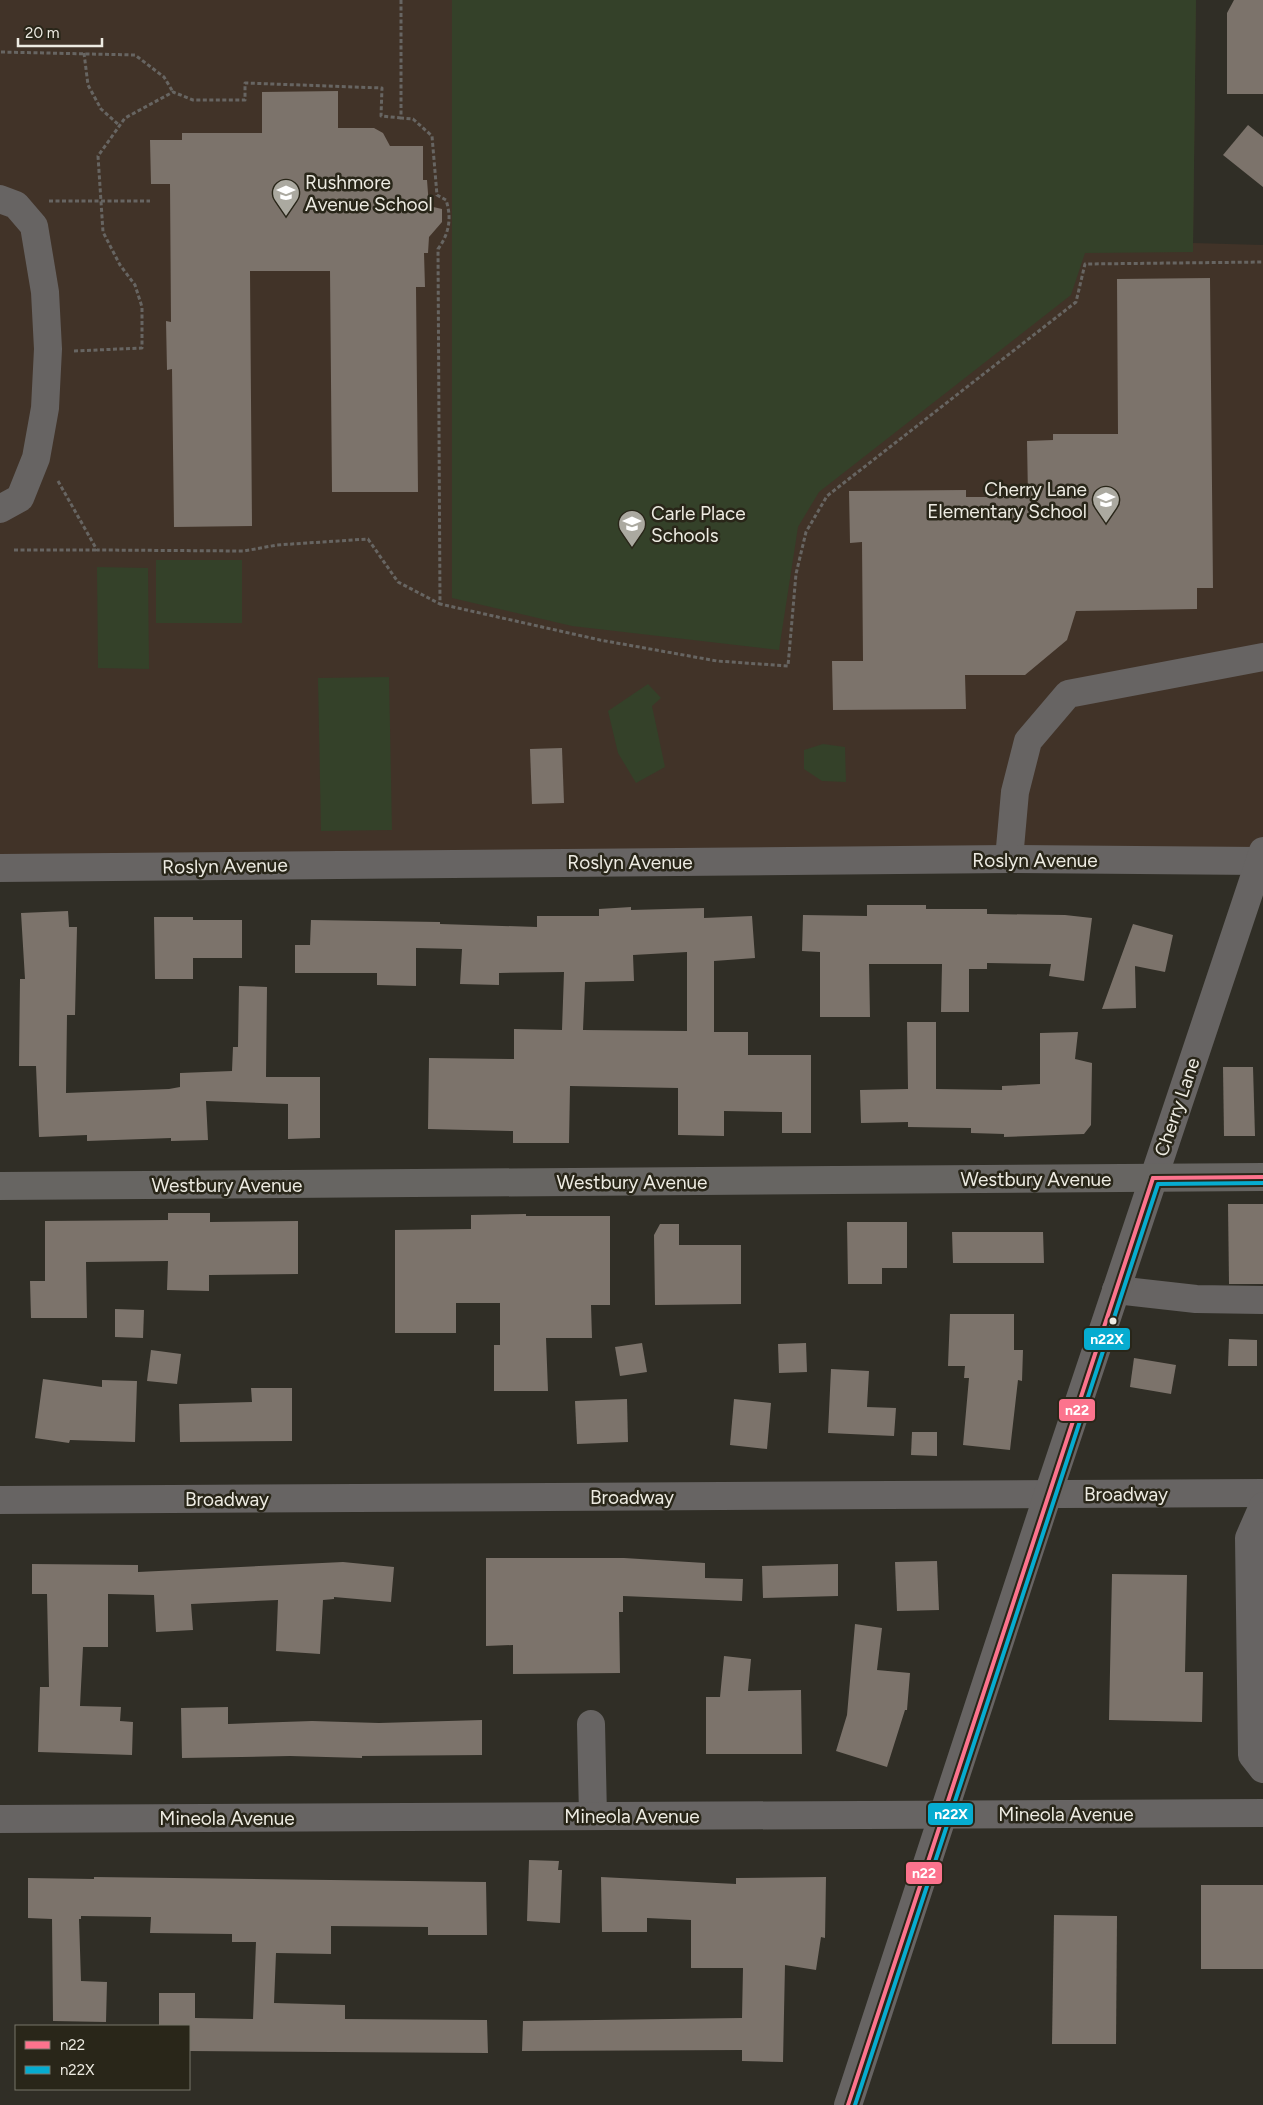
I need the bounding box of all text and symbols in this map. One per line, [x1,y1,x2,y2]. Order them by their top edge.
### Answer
scale bar [18,15,101,47]
text: 20 m [25,24,59,42]
place label: Rushmore Avenue School [305,171,433,216]
school or university icon: Rushmore Avenue School [271,178,301,217]
place label: Cherry Lane Elementary School [927,478,1087,523]
school or university icon: Cherry Lane Elementary School [1091,485,1121,524]
place label: Carle Place Schools [651,502,746,547]
school or university icon: Carle Place Schools [617,509,647,548]
street label: Roslyn Avenue [972,849,1098,872]
street label: Roslyn Avenue [567,851,693,874]
street label: Roslyn Avenue [162,853,288,879]
street label: Cherry Lane [1149,1055,1205,1159]
street label: Westbury Avenue [961,1168,1111,1191]
street label: Westbury Avenue [557,1171,707,1194]
street label: Westbury Avenue [152,1174,302,1197]
unlabelled marker [1108,1316,1118,1326]
line badge: n22X [1083,1327,1131,1351]
text: n22X [1090,1331,1124,1348]
line badge: n22 [1058,1398,1096,1422]
text: n22 [1065,1402,1089,1419]
street label: Broadway [1084,1483,1168,1506]
street label: Broadway [590,1486,674,1509]
street label: Broadway [185,1488,269,1511]
line badge: n22X [927,1802,974,1826]
street label: Mineola Avenue [998,1803,1134,1826]
street label: Mineola Avenue [564,1805,700,1828]
text: n22X [934,1806,968,1823]
street label: Mineola Avenue [159,1807,295,1830]
line badge: n22 [905,1861,943,1885]
text: n22 [912,1865,936,1882]
legend [15,2025,190,2090]
text: n22 [60,2036,85,2054]
text: n22X [60,2061,95,2079]

